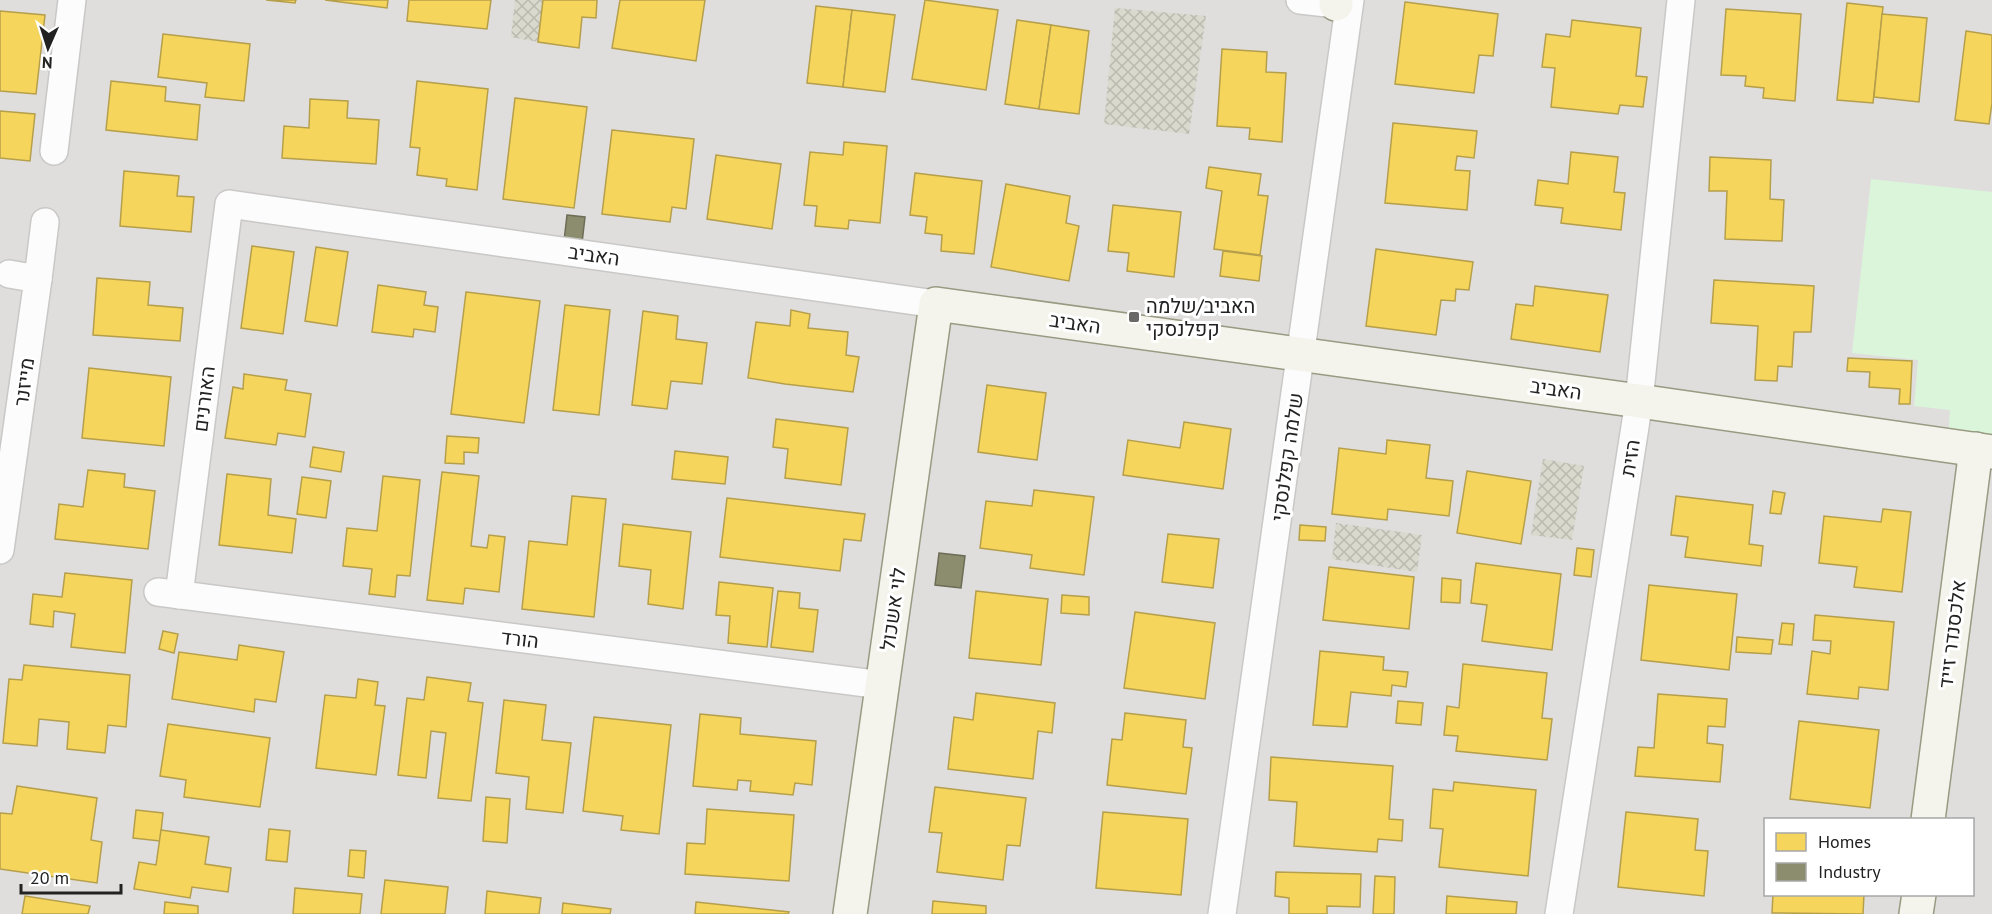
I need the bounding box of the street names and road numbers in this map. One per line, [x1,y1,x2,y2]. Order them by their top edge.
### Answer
street label: האביב [567,239,621,271]
street label: האביב [1048,307,1102,339]
street label: מייזנר [8,356,40,408]
street label: האורנים [187,365,221,433]
street label: האביב [1529,373,1583,405]
street label: שלמה קפלנסקי [1265,391,1309,523]
street label: הזית [1614,438,1646,478]
street label: לוי אשכול [874,566,912,652]
street label: אלכסנדר זייד [1932,578,1972,690]
street label: הורד [500,624,540,654]

